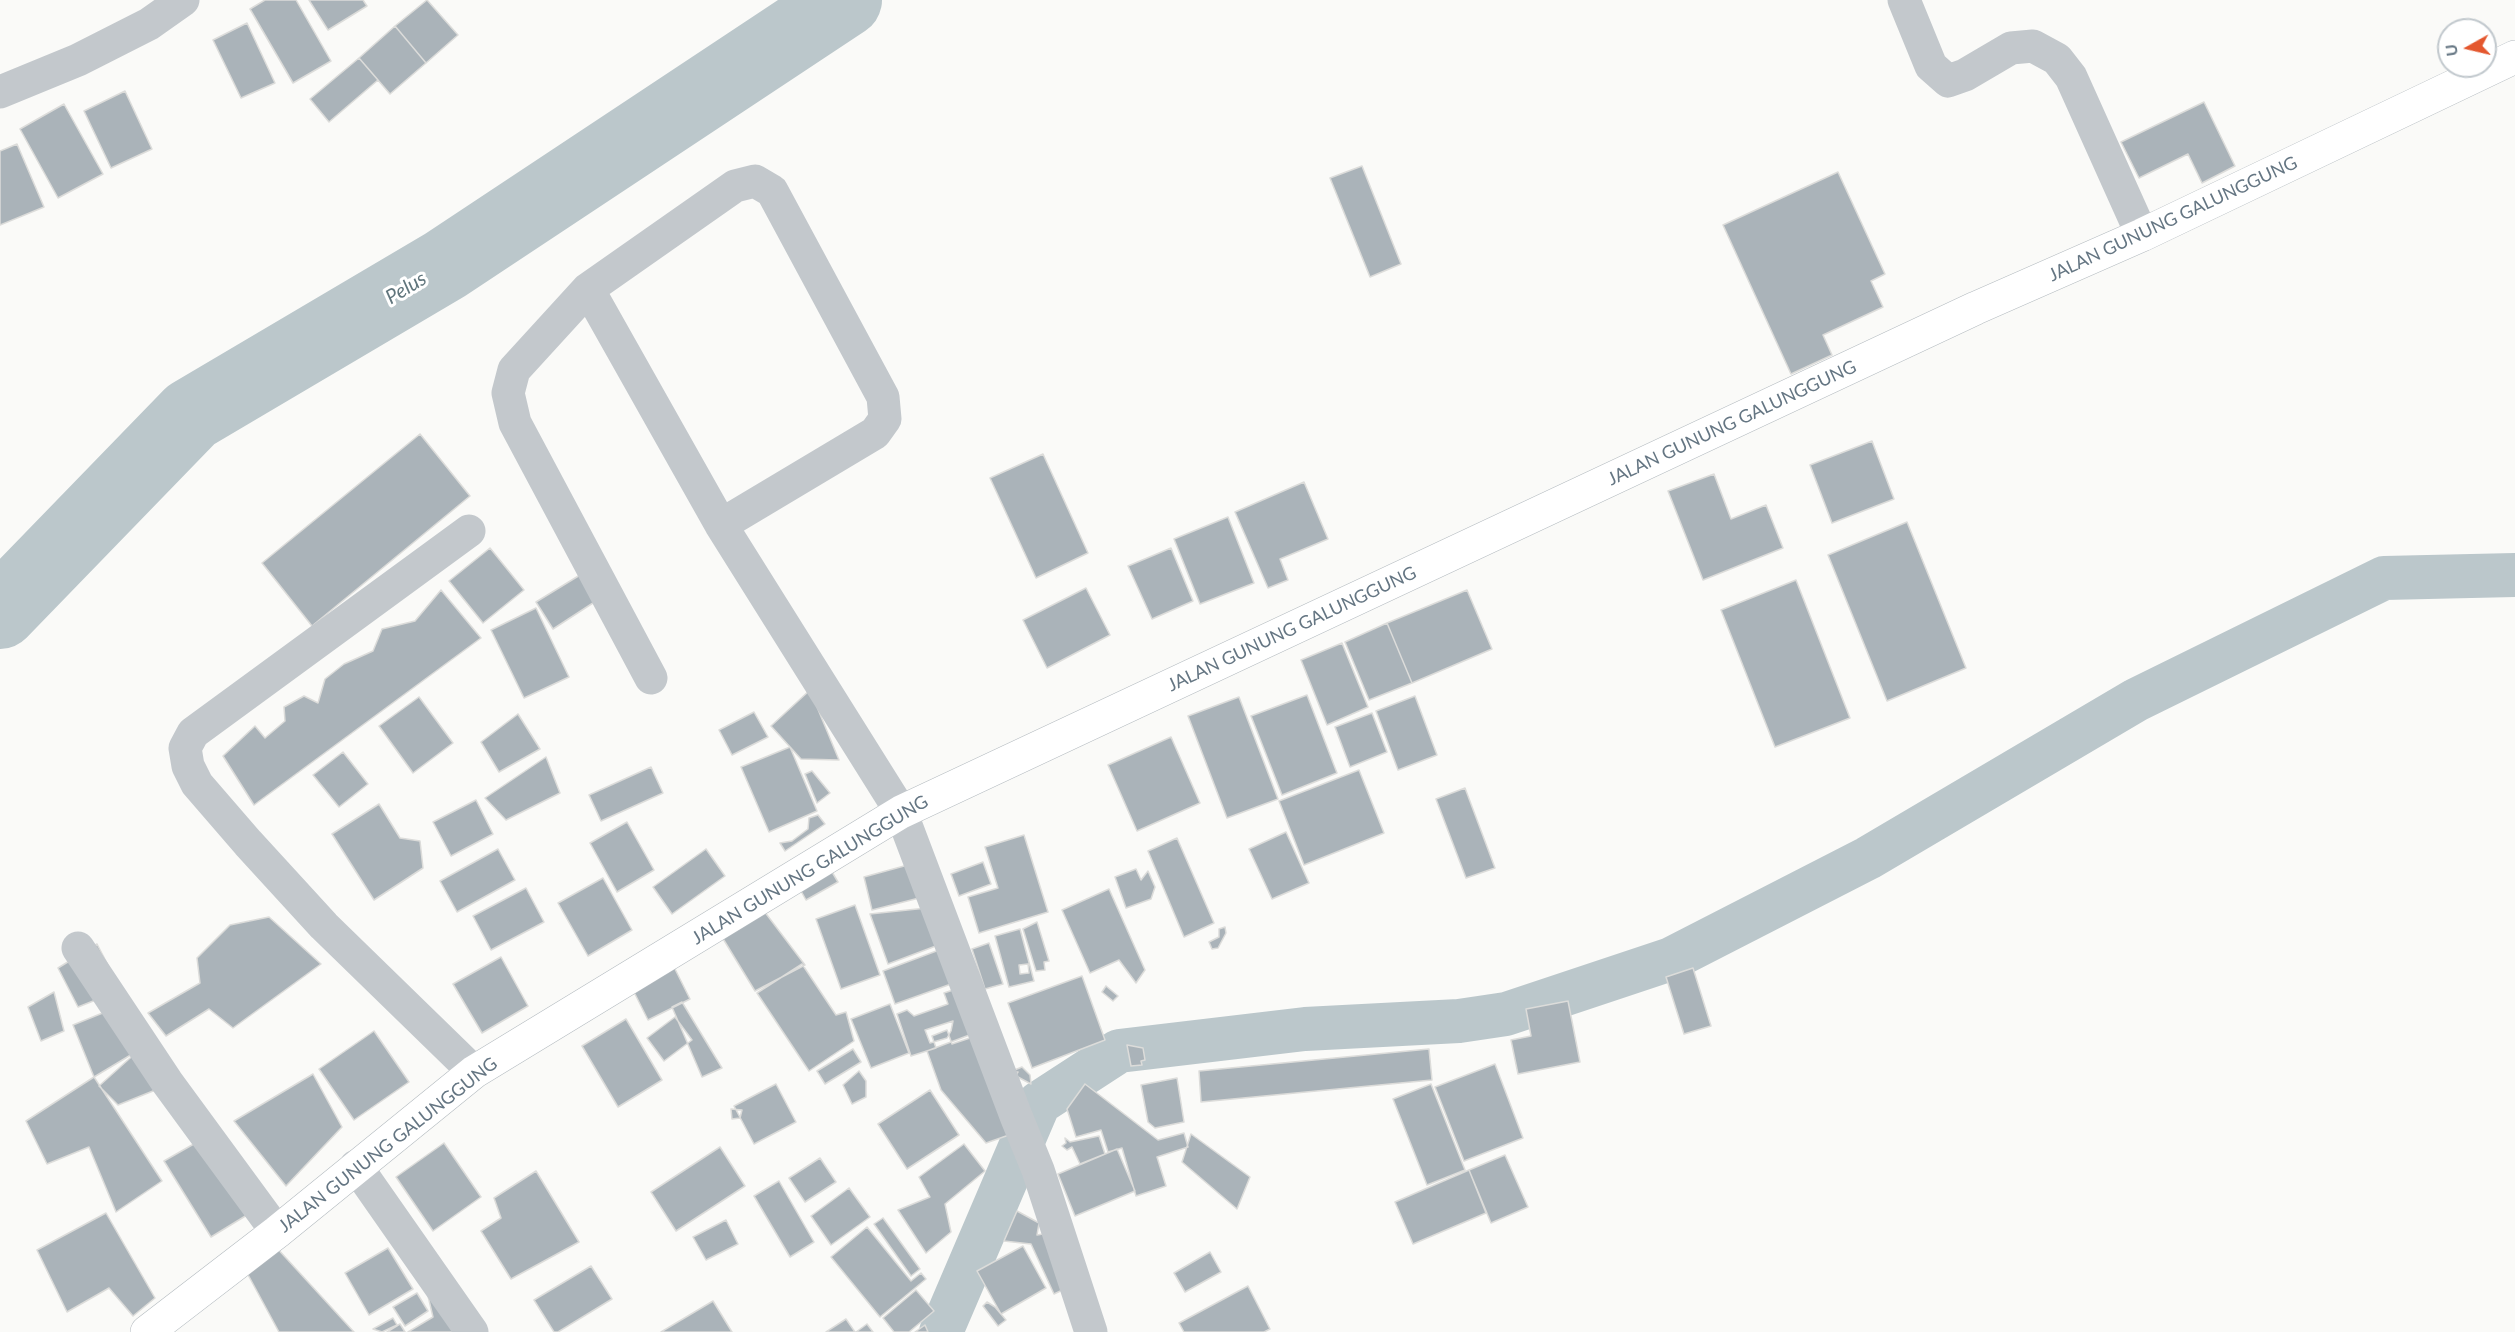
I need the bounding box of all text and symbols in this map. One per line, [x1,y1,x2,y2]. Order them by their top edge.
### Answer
north arrow [2437,18,2497,78]
text: U [2440,43,2461,58]
street label: JALAN GUNUNG GALUNGGUNG [2045,152,2301,286]
water label: Pelus [381,267,431,309]
street label: JALAN GUNUNG GALUNGGUNG [1604,356,1860,490]
street label: JALAN GUNUNG GALUNGGUNG [1164,562,1420,696]
street label: JALAN GUNUNG GALUNGGUNG [688,791,932,949]
street label: JALAN GUNUNG GALUNGGUNG [274,1053,502,1237]

